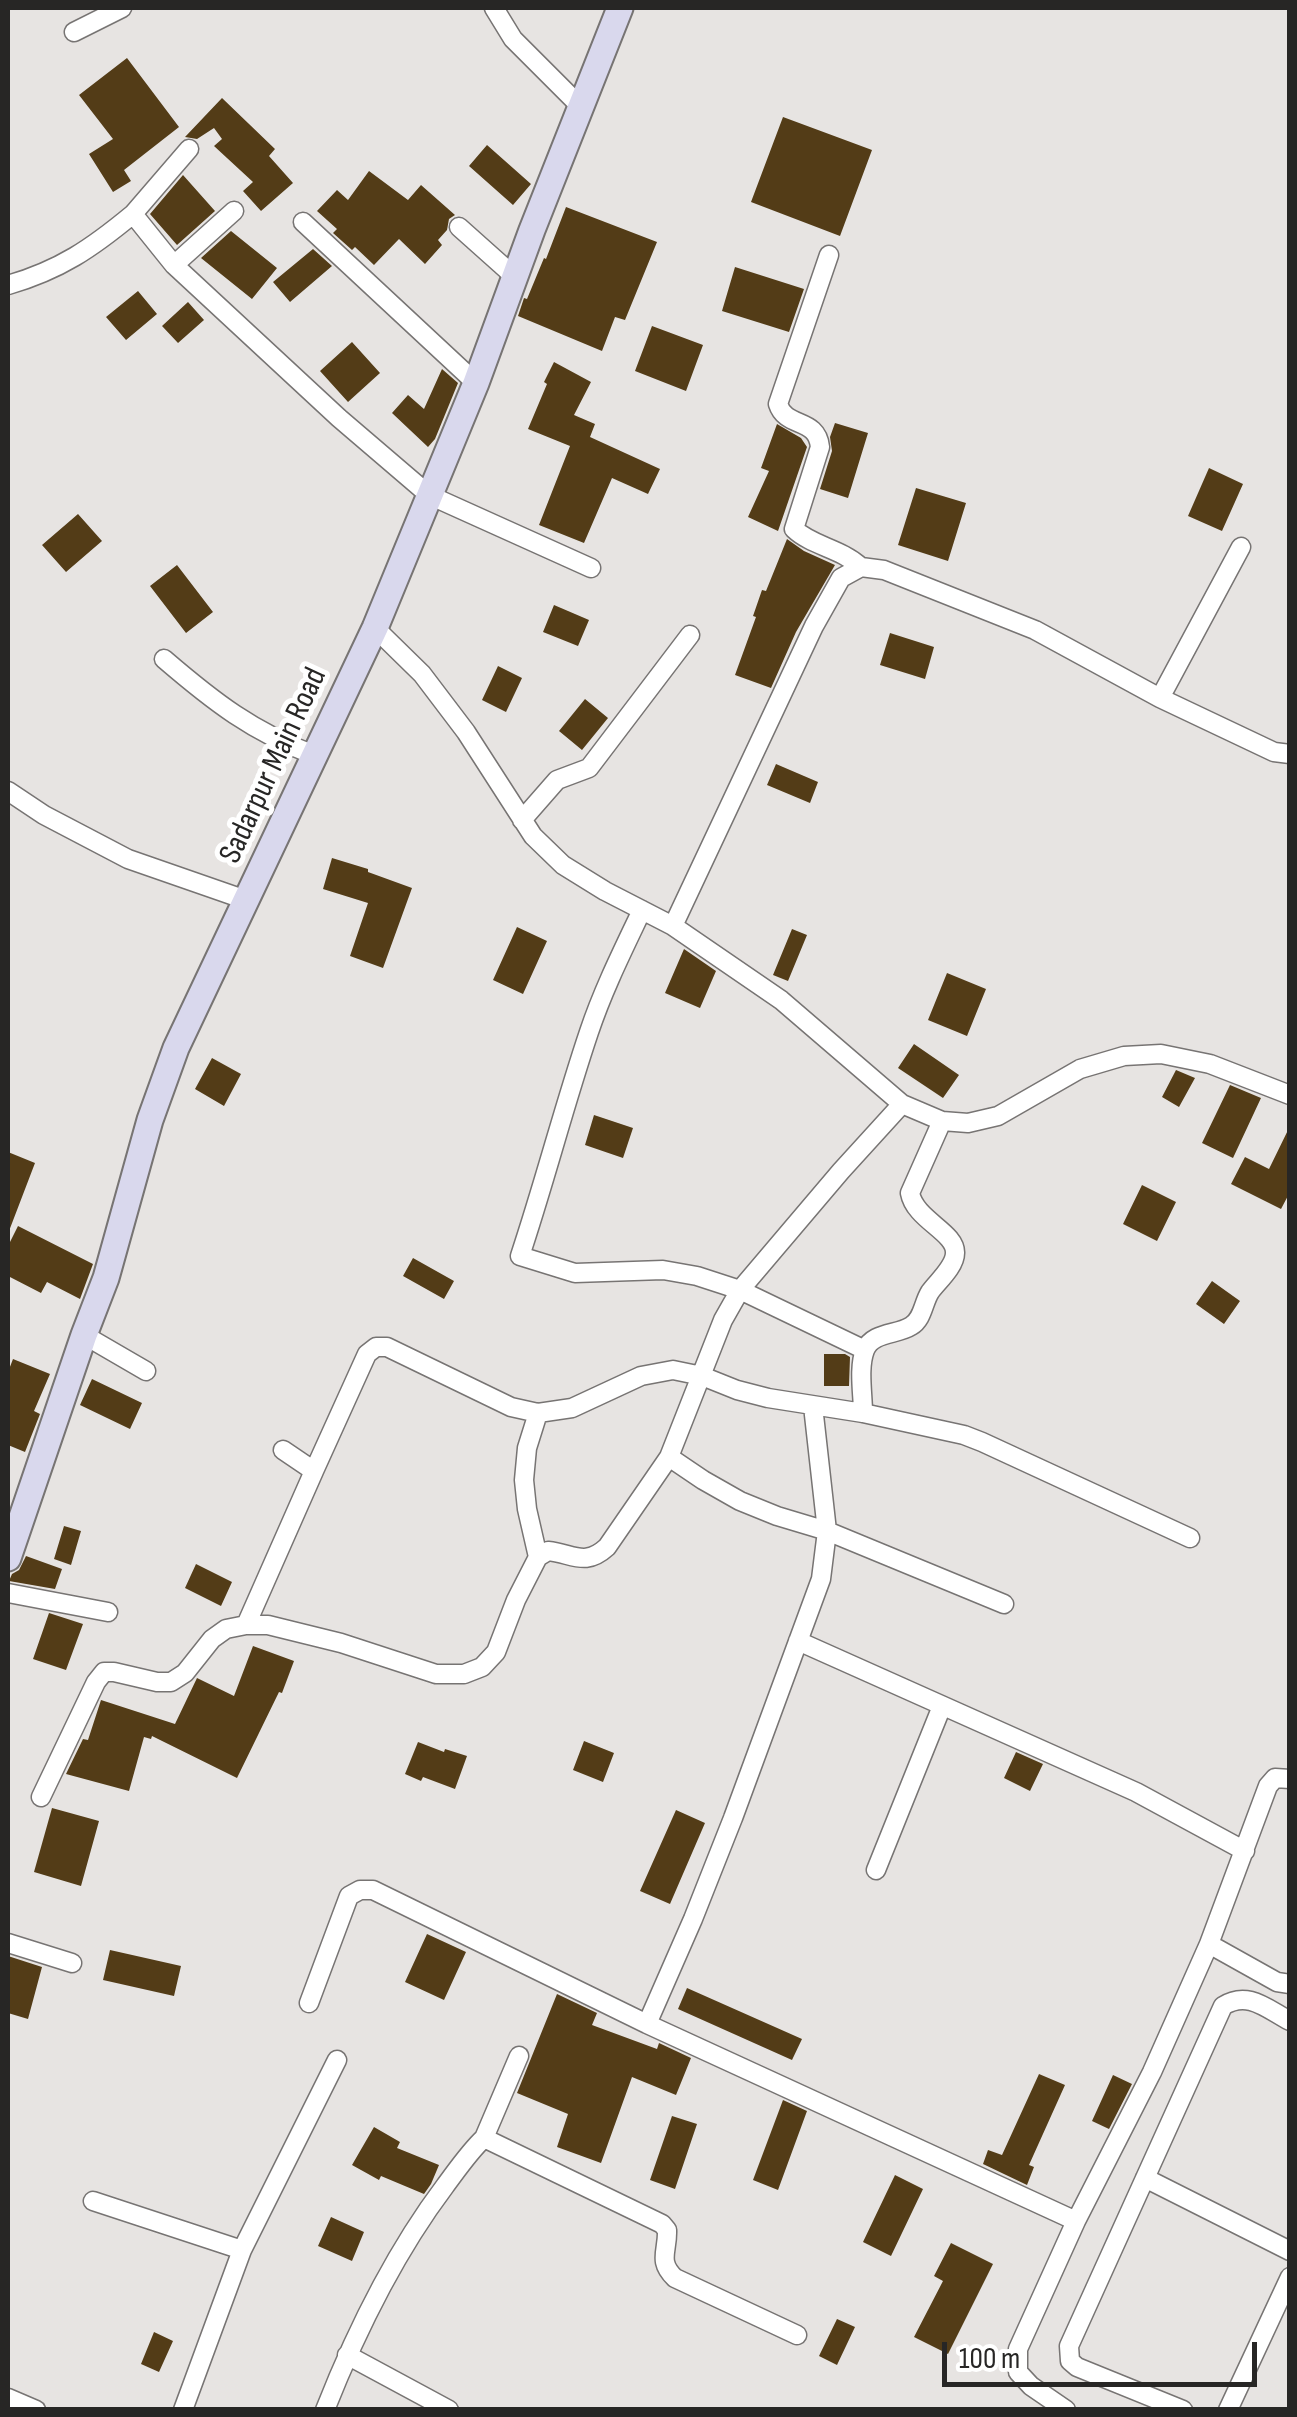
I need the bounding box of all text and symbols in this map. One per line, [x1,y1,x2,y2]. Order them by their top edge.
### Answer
street label: Sadarpur Main Road [212,662,336,870]
scale bar [947,2322,1262,2384]
text: 100 m [959,2341,1020,2377]

